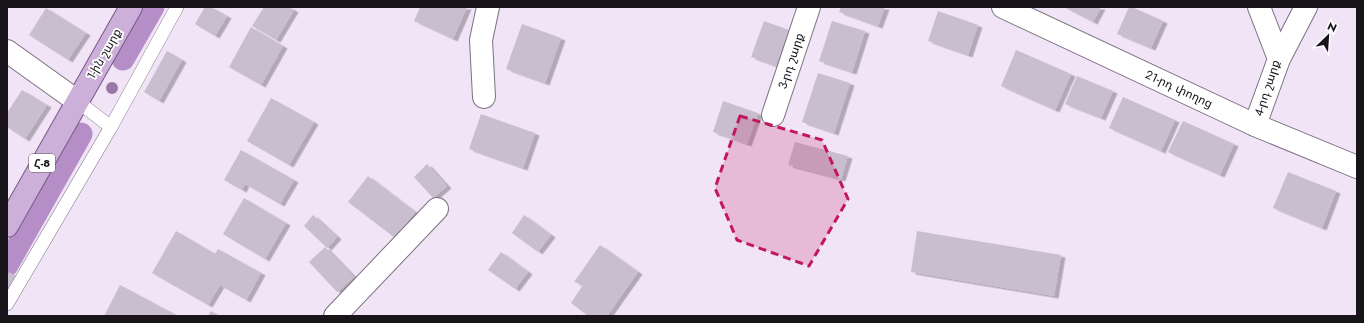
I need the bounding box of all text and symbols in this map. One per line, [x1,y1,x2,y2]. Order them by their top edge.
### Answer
north arrow [1308,16,1348,56]
text: N [1325,18,1340,36]
street label: 1-ին շարք [82,25,126,83]
street label: 3-րդ շարք [773,31,809,91]
street label: 4-րդ շարք [1249,57,1285,119]
street label: 21-րդ փողոց [1142,65,1216,113]
road number: Հ-8 [29,154,55,172]

